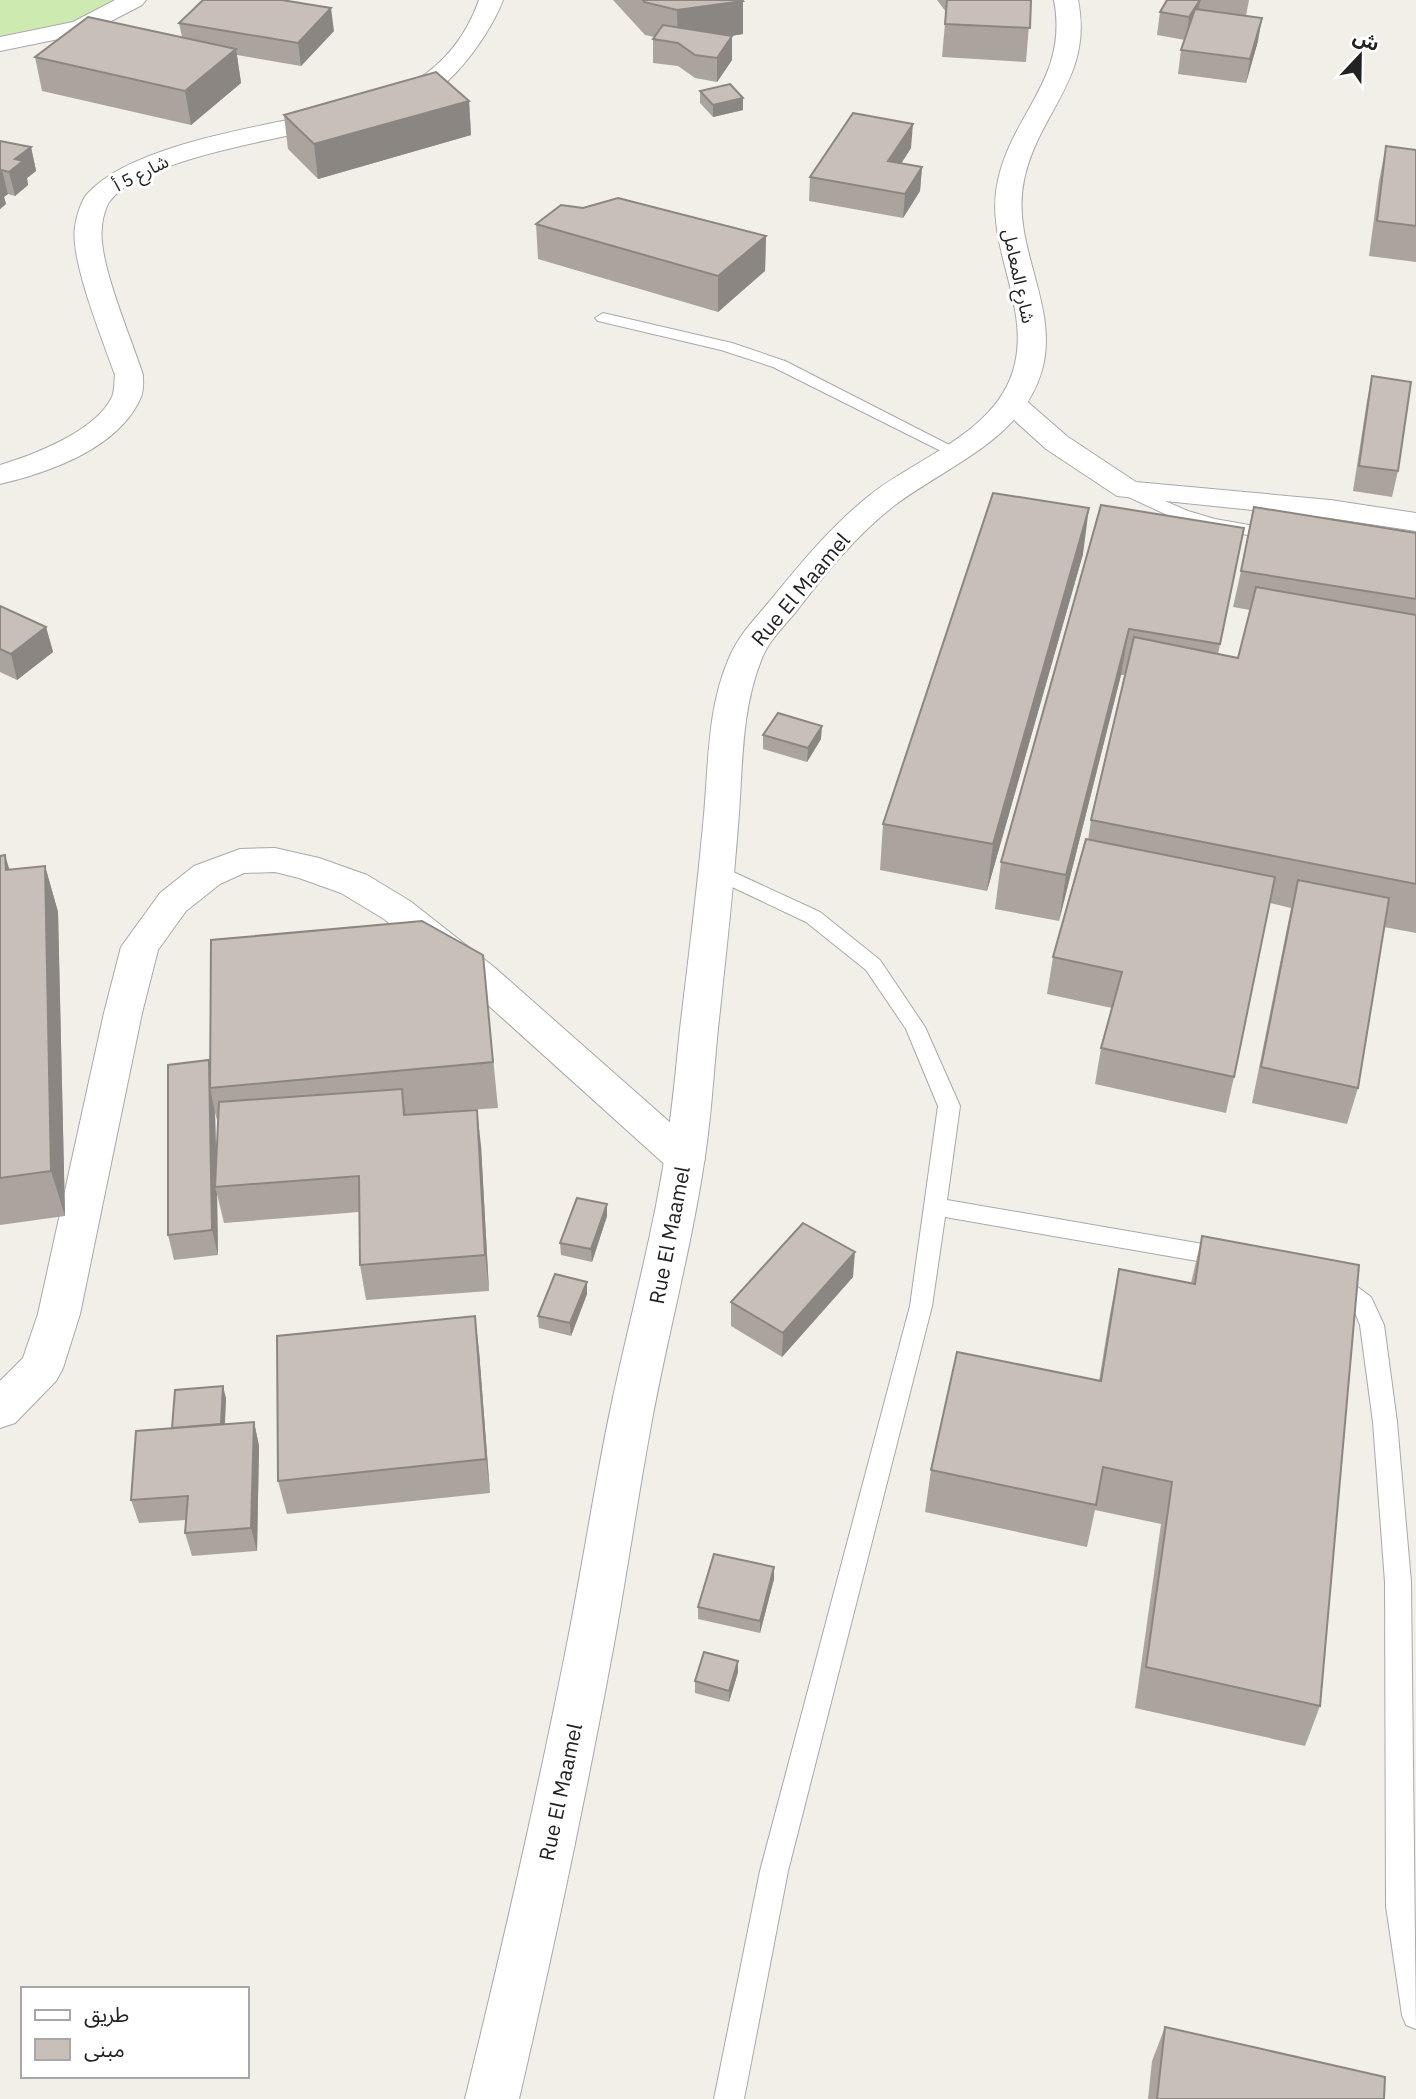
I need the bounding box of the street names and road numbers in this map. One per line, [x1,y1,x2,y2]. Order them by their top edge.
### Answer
street label: شارع 5 أ [109,149,174,199]
street label: شارع المعامل [995,227,1040,326]
street label: Rue El Maamel [744,526,856,652]
street label: Rue El Maamel [642,1163,696,1306]
street label: Rue El Maamel [532,1720,588,1863]

